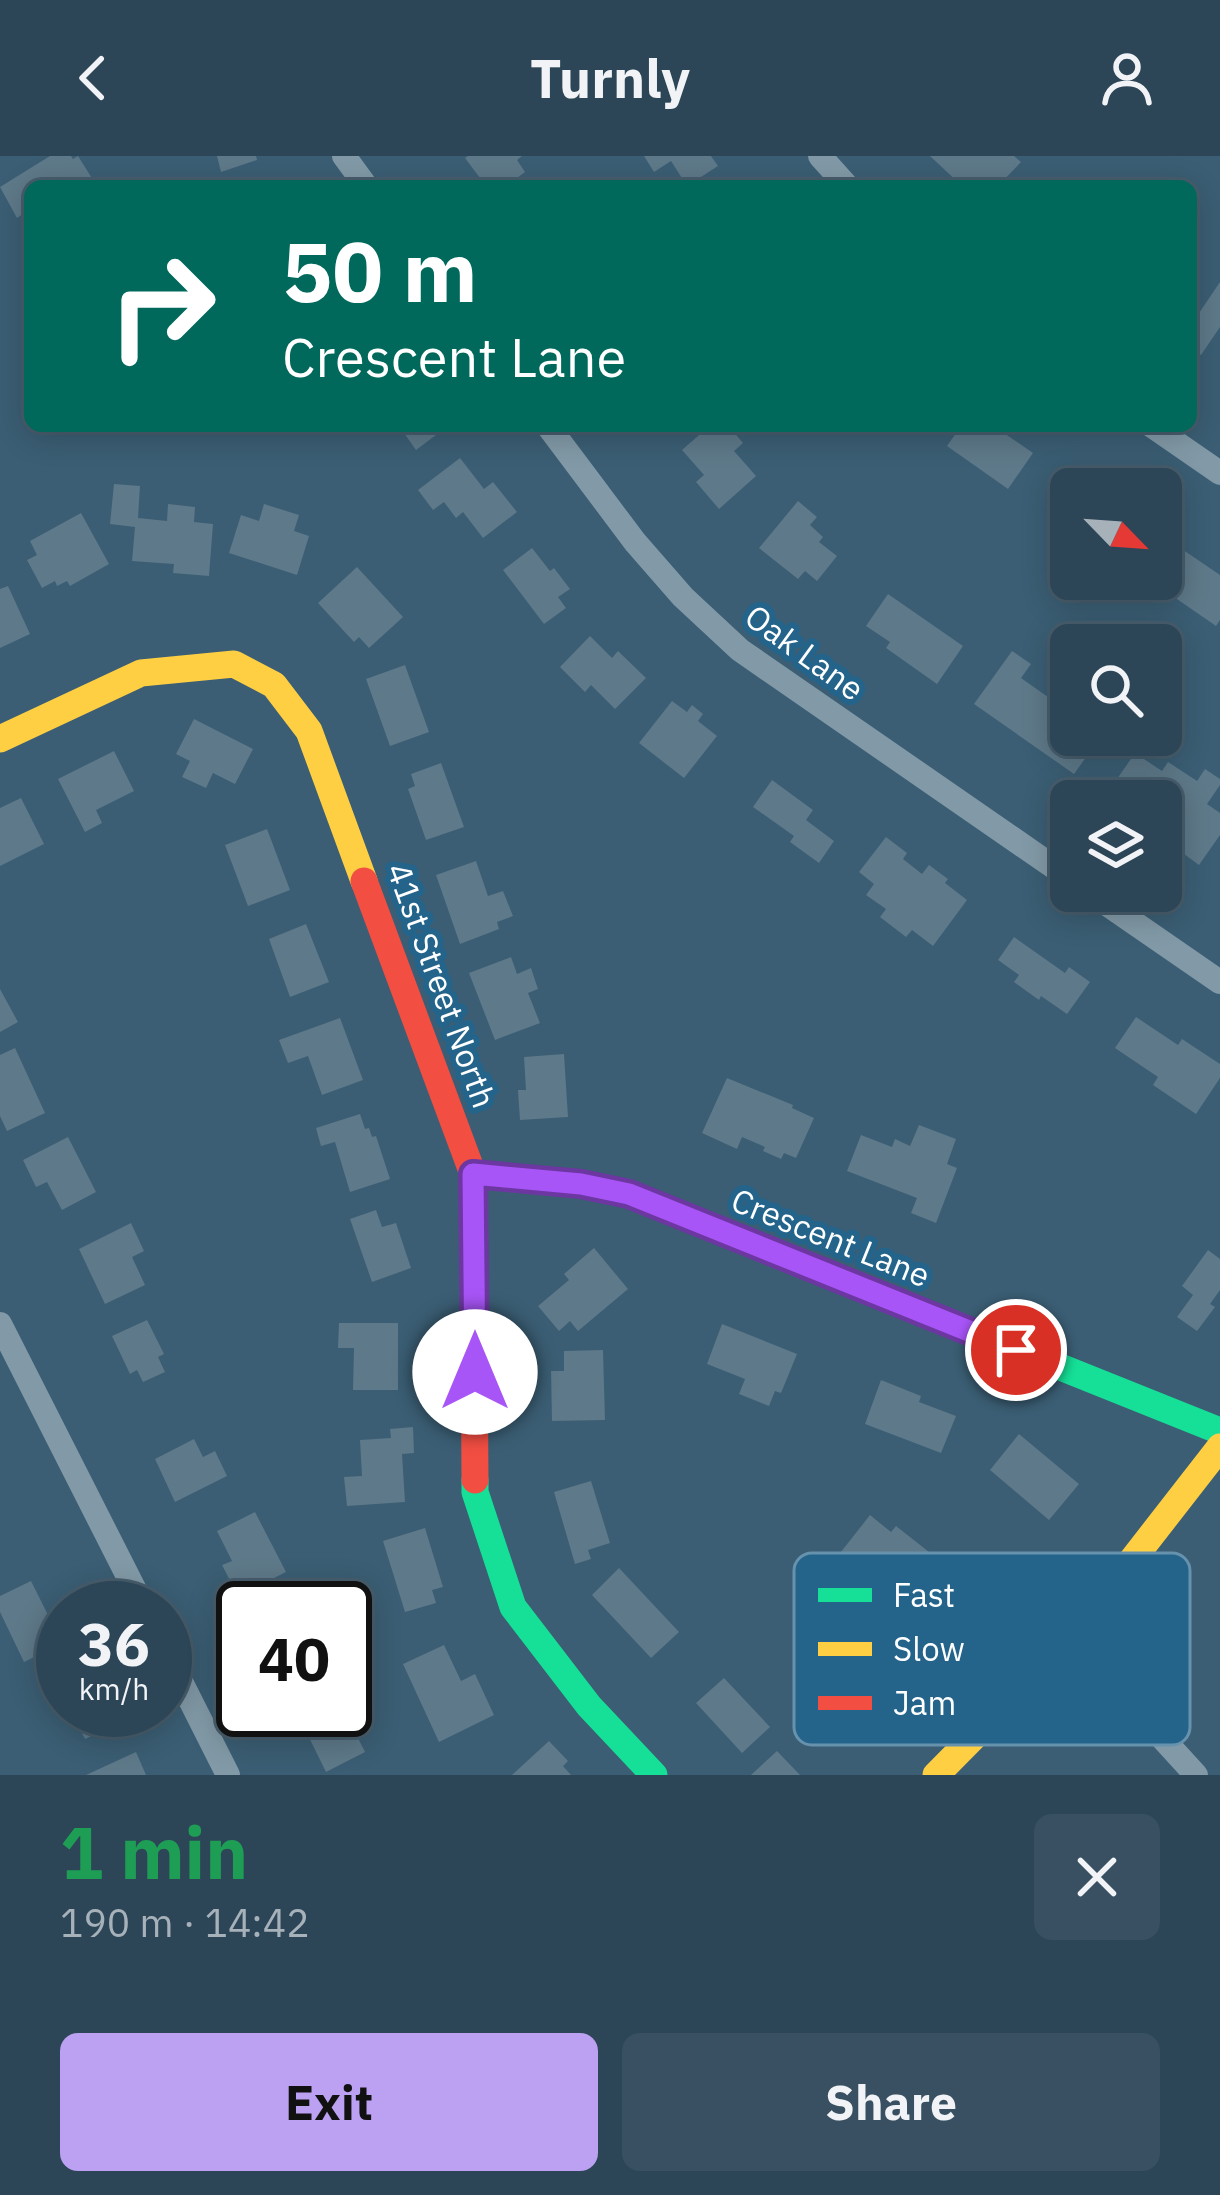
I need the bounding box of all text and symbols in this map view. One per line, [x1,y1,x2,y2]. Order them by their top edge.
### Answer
text: Turnly [530,43,690,113]
icon: back [60,45,126,111]
icon: person [1094,45,1160,111]
text: 50 m [282,216,478,325]
icon: right [84,228,240,384]
text: Crescent Lane [282,322,626,392]
north arrow [1050,468,1182,600]
map controls [1050,468,1182,912]
street label: Oak Lane [737,594,873,710]
button: search [1050,624,1182,756]
button: layers [1050,780,1182,912]
street label: 41st Street North [378,857,506,1113]
street label: Crescent Lane [725,1178,937,1296]
pin [965,1299,1067,1401]
position arrow [412,1309,538,1435]
icon: arrive [983,1317,1049,1383]
legend [794,1553,1190,1745]
text: Fast [893,1573,955,1616]
speed limit sign: 40 [216,1581,372,1737]
text: 36 [78,1604,150,1683]
text: Slow [893,1627,965,1670]
text: km/h [79,1669,149,1708]
text: Jam [893,1681,956,1724]
text: 1 min [60,1805,248,1899]
button: close [1034,1814,1160,1940]
text: 190 m · 14:42 [60,1897,310,1948]
button: Exit [60,2033,598,2171]
button: Share [622,2033,1160,2171]

